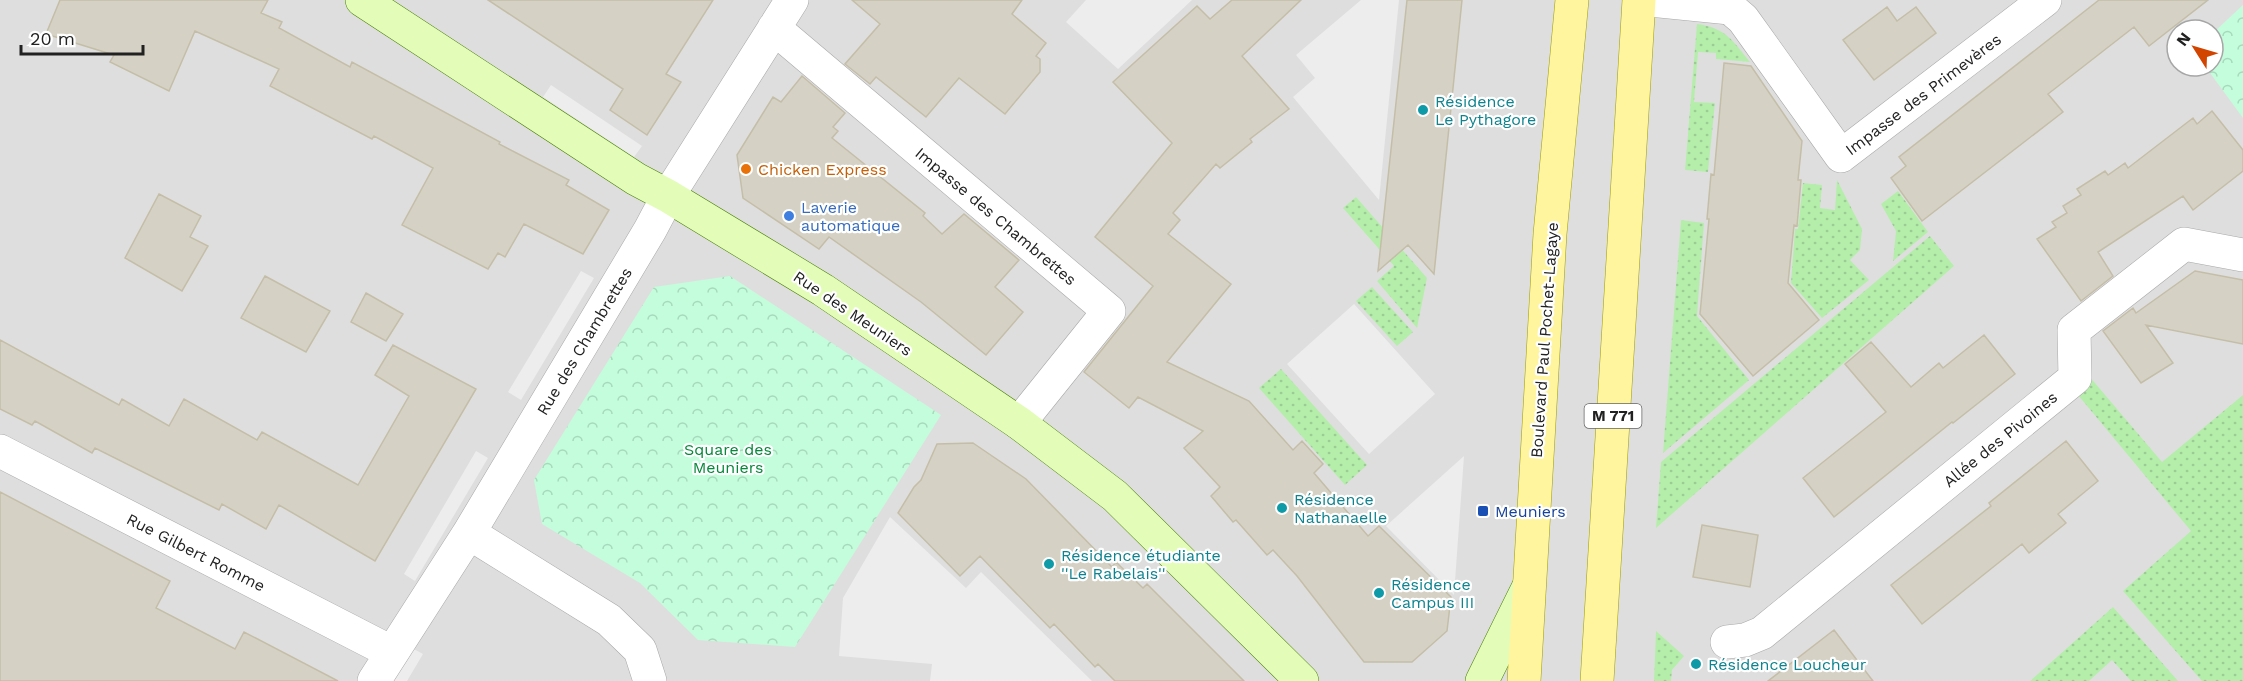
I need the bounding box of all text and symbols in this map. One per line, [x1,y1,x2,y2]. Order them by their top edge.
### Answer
scale bar [21,18,142,56]
north arrow [2165,18,2225,78]
text: 20 m [30,28,75,49]
text: N [2172,29,2195,50]
street label: Impasse des Primevères [1842,30,2005,159]
place label: Résidence Le Pythagore [1435,92,1536,129]
marker: Résidence Le Pythagore [1416,103,1430,117]
street label: Impasse des Chambrettes [911,143,1080,289]
place label: Chicken Express [758,160,887,179]
marker: Chicken Express [739,162,753,176]
place label: Laverie automatique [801,198,900,235]
marker: Laverie automatique [782,209,796,223]
street label: Boulevard Paul Pochet-Lagaye [1527,222,1562,459]
street label: Rue des Chambrettes [533,264,636,418]
street label: Rue des Meuniers [790,267,916,360]
street label: Allée des Pivoines [1939,388,2061,491]
road number: M 771 [1584,404,1642,428]
park label: Square des Meuniers [684,440,772,477]
place label: Résidence Nathanaelle [1294,490,1387,527]
marker: Résidence Nathanaelle [1275,501,1289,515]
place label: Meuniers [1495,502,1566,521]
marker: Meuniers [1476,504,1490,518]
street label: Rue Gilbert Romme [123,509,268,596]
place label: Résidence étudiante ''Le Rabelais'' [1061,546,1221,583]
marker: Résidence étudiante ''Le Rabelais'' [1042,557,1056,571]
place label: Résidence Campus III [1391,575,1474,612]
marker: Résidence Campus III [1372,586,1386,600]
place label: Résidence Loucheur [1708,655,1867,674]
marker: Résidence Loucheur [1689,657,1703,671]

